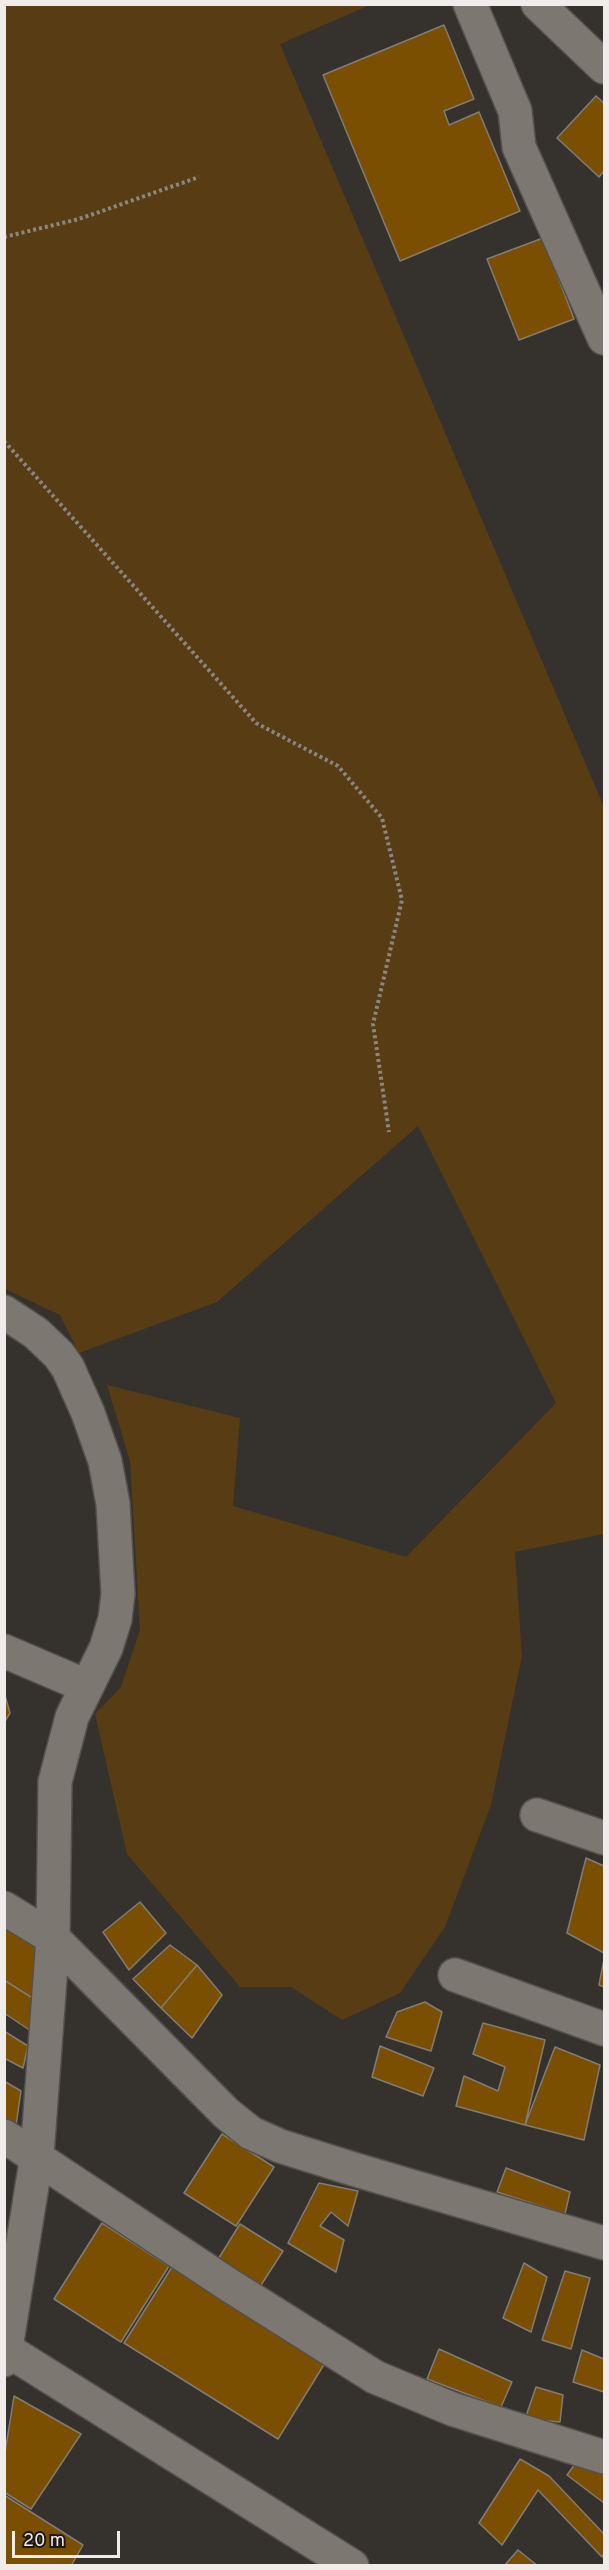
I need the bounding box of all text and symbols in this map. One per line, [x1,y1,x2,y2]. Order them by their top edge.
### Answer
scale bar [15,2519,123,2557]
text: 20 m [23,2530,65,2553]

